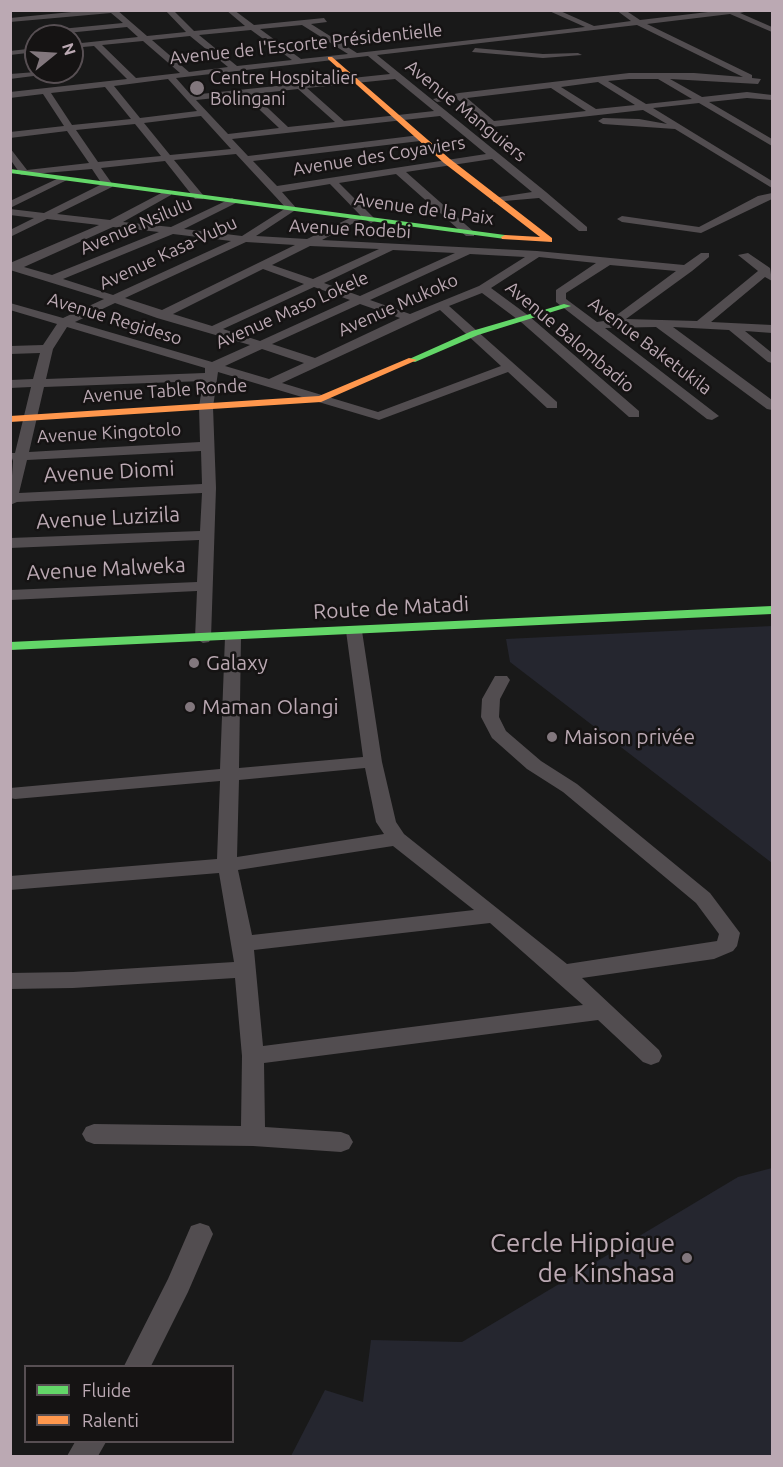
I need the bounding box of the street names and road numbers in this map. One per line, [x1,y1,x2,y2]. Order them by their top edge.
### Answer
street label: Avenue de l'Escorte Présidentielle [168,19,444,69]
street label: Avenue Manguiers [401,56,531,166]
street label: Avenue des Coyaviers [291,132,467,180]
street label: Avenue de la Paix [353,189,495,229]
street label: Avenue Nsilulu [77,193,195,259]
street label: Avenue Kasa-Vubu [96,212,240,294]
street label: Avenue Rodebi [289,215,411,243]
street label: Avenue Maso Lokele [212,267,372,353]
street label: Avenue Mukoko [335,269,461,341]
street label: Avenue Balombadio [501,277,639,397]
street label: Avenue Regideso [45,288,185,350]
street label: Avenue Baketukila [584,293,716,399]
street label: Avenue Table Ronde [82,374,248,408]
street label: Avenue Kingotolo [36,418,182,448]
street label: Avenue Diomi [43,456,175,488]
street label: Avenue Luzizila [35,502,181,534]
street label: Avenue Malweka [26,552,186,586]
street label: Route de Matadi [312,591,470,625]

